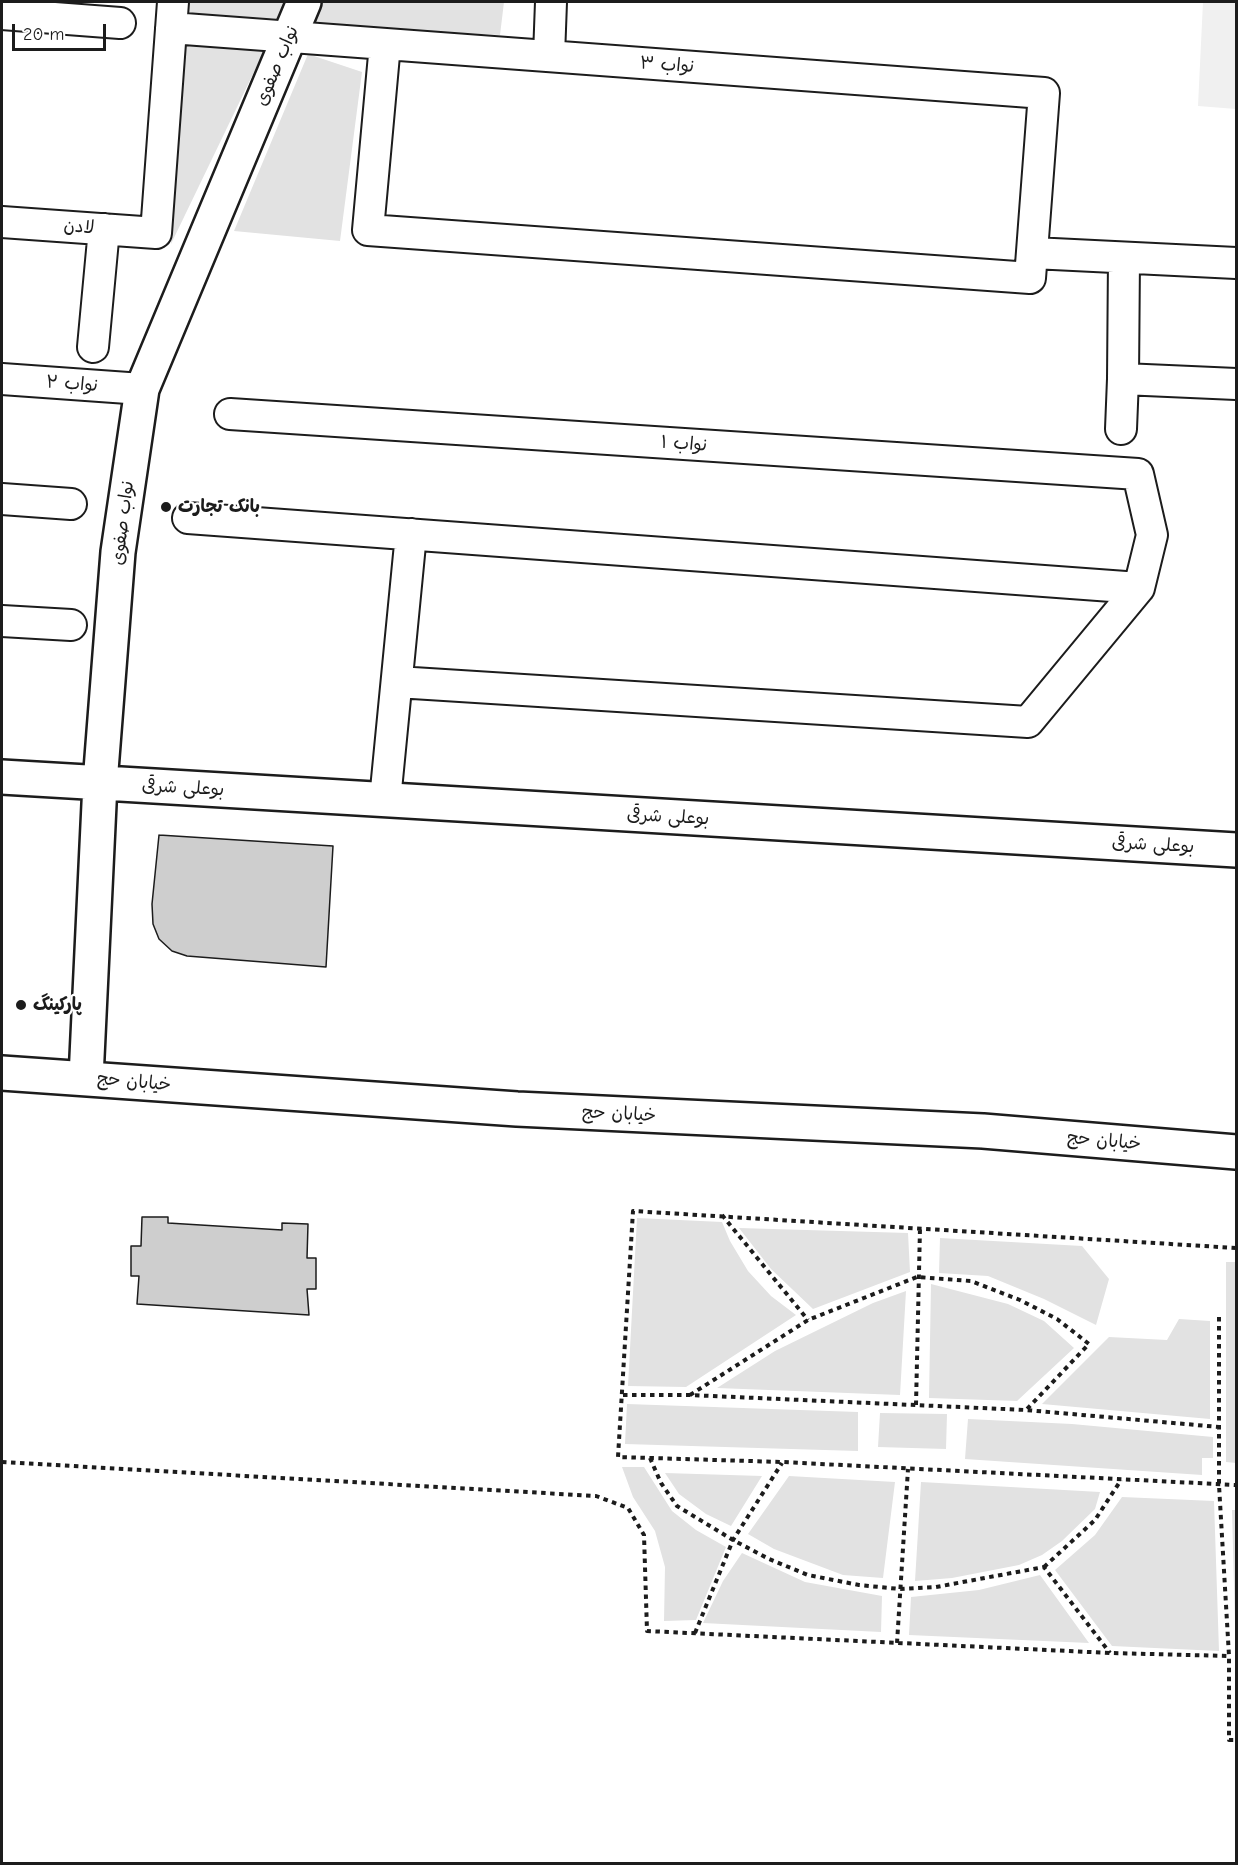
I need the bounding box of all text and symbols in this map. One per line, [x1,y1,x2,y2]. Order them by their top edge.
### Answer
scale bar [15,12,110,50]
street label: نواب صفوی [251,23,303,109]
text: 20 m [23,24,64,45]
street label: نواب ۳ [639,52,695,78]
street label: لادن [63,215,95,239]
street label: نواب ۲ [45,371,99,397]
street label: نواب ۱ [660,432,708,456]
street label: نواب صفوی [107,480,139,566]
place label: بانک تجارت [178,496,260,518]
marker: بانک تجارت [159,500,173,514]
street label: بوعلی شرقی [141,775,225,801]
street label: بوعلی شرقی [626,804,710,830]
street label: بوعلی شرقی [1111,832,1195,858]
place label: پارکینگ [33,994,82,1016]
marker: پارکینگ [14,998,28,1012]
street label: خیابان حج [96,1068,172,1096]
street label: خیابان حج [581,1101,657,1127]
street label: خیابان حج [1066,1127,1142,1155]

